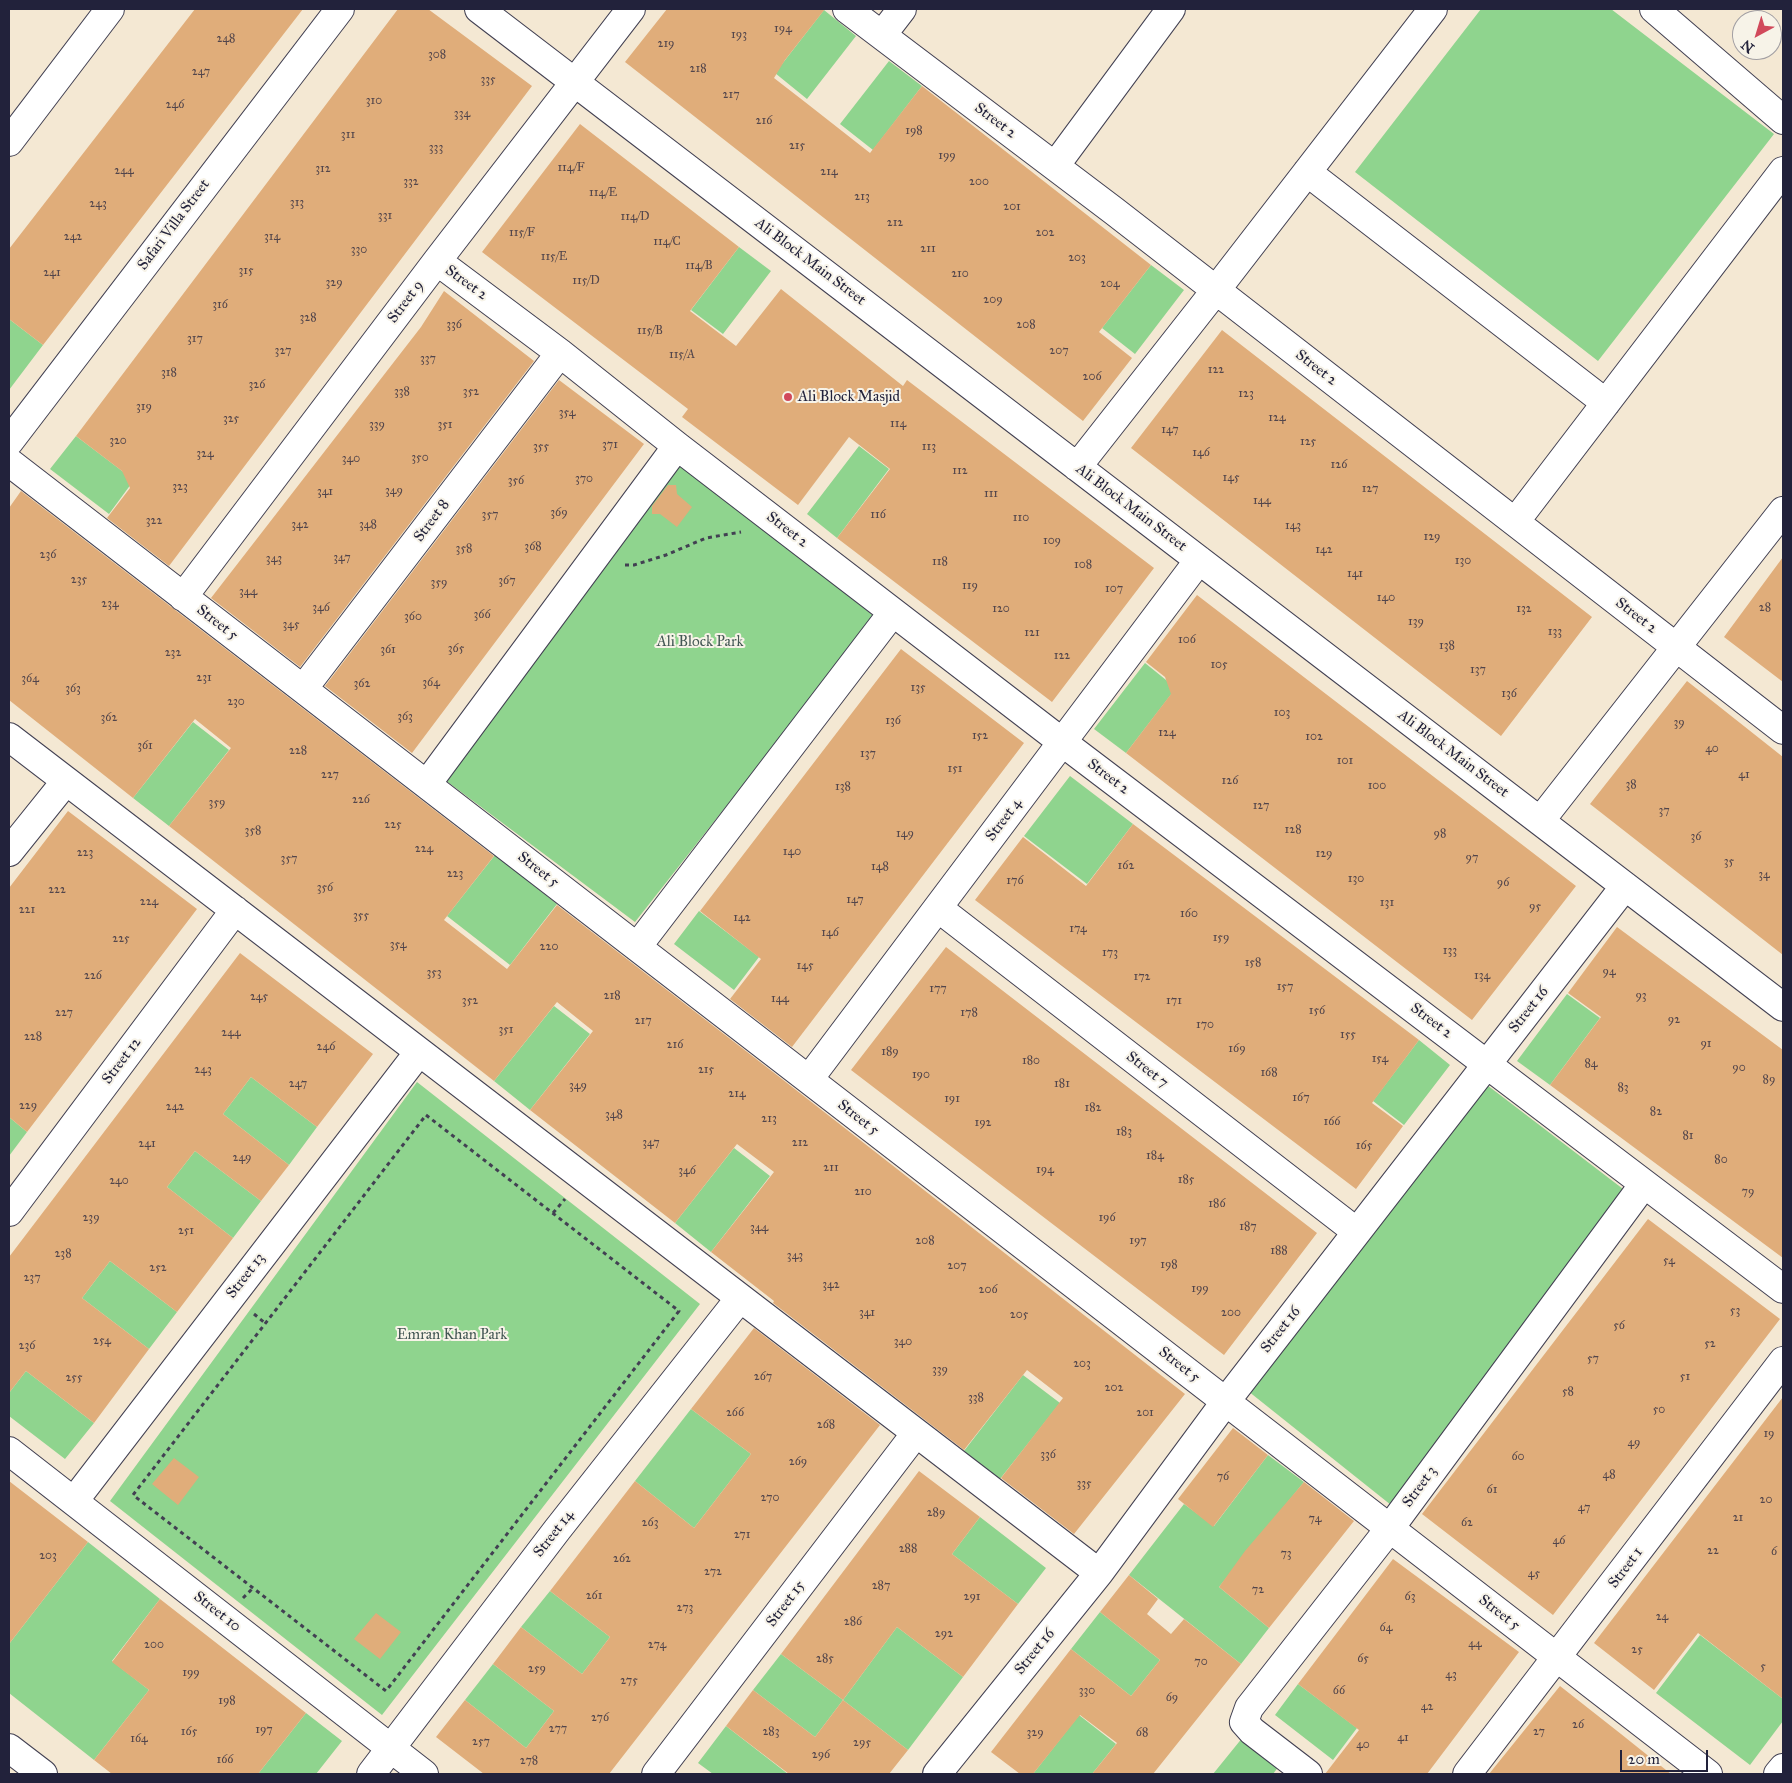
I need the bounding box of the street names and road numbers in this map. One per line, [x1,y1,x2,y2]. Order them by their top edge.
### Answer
street label: Street 2 [970,99,1020,143]
street label: Safari Villa Street [134,176,214,274]
street label: Ali Block Main Street [751,214,869,310]
street label: Street 2 [441,262,491,304]
street label: Street 9 [384,277,428,327]
street label: Street 2 [1292,346,1340,390]
street label: Ali Block Main Street [1072,460,1190,556]
street label: Street 8 [410,496,454,546]
street label: Street 2 [763,508,811,552]
street label: Street 2 [1612,594,1660,638]
street label: Street 5 [193,601,241,645]
street label: Ali Block Main Street [1394,706,1512,802]
street label: Street 2 [1083,755,1133,799]
street label: Street 4 [982,795,1026,845]
street label: Street 5 [514,848,562,892]
street label: Street 16 [1505,983,1553,1037]
street label: Street 2 [1406,999,1456,1043]
street label: Street 12 [99,1034,145,1088]
street label: Street 7 [1122,1048,1172,1092]
street label: Street 5 [834,1096,882,1140]
street label: Street 13 [223,1250,269,1302]
street label: Street 16 [1257,1303,1305,1357]
street label: Street 5 [1155,1343,1203,1387]
street label: Street 3 [1399,1463,1441,1511]
street label: Street 14 [530,1507,578,1561]
street label: Street 1 [1605,1544,1647,1592]
street label: Street 15 [763,1577,809,1631]
street label: Street 10 [190,1588,244,1636]
street label: Street 5 [1475,1591,1523,1635]
street label: Street 16 [1011,1625,1059,1679]

